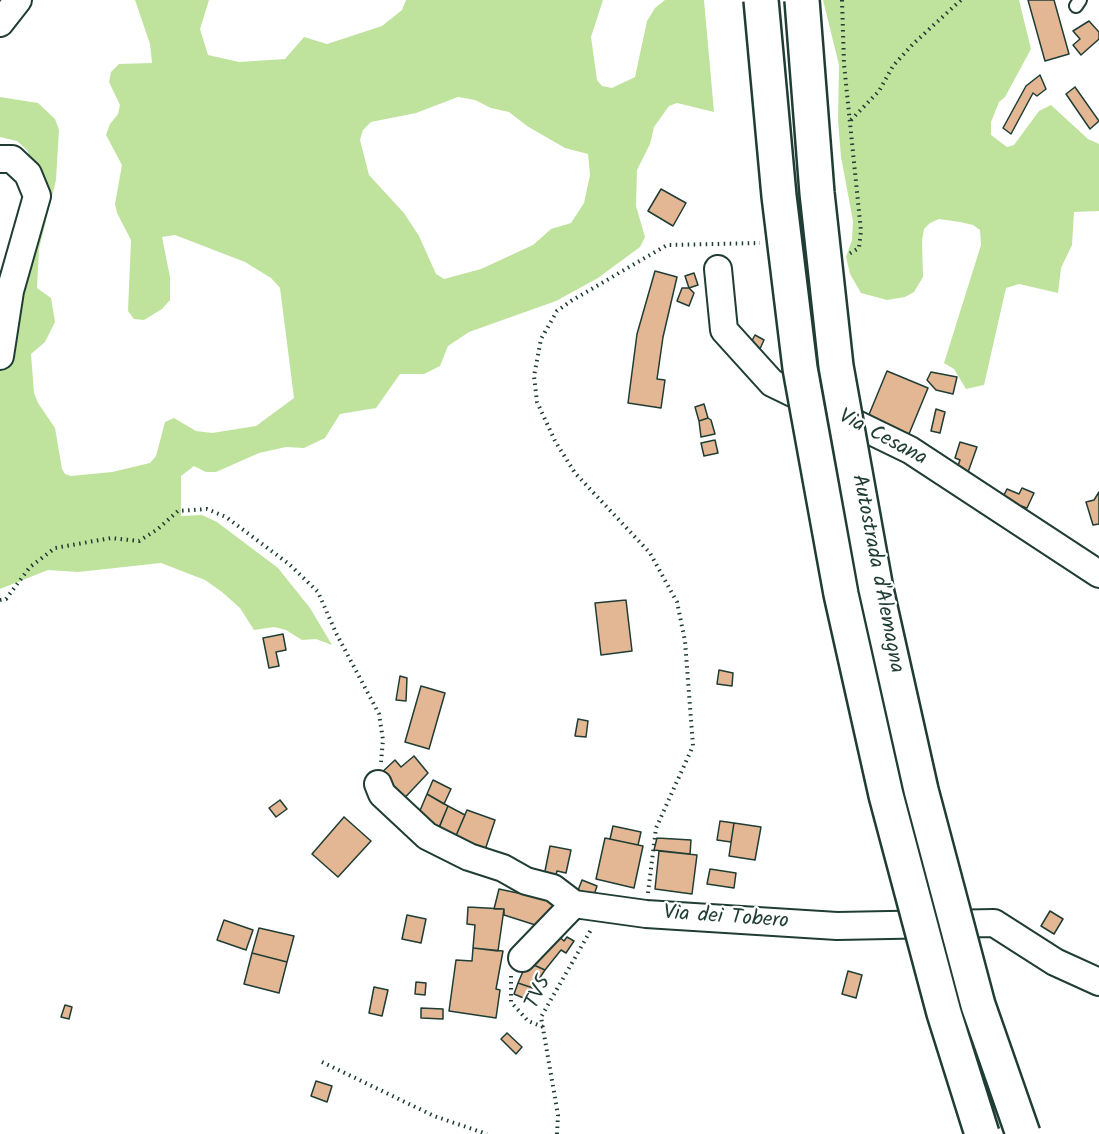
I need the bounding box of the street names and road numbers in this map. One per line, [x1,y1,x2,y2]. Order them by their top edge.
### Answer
street label: Via Cesana [834,405,930,473]
street label: Autostrada d'Alemagna [844,473,908,675]
street label: Via dei Tobero [663,902,789,936]
street label: TV5 [521,972,559,1014]

